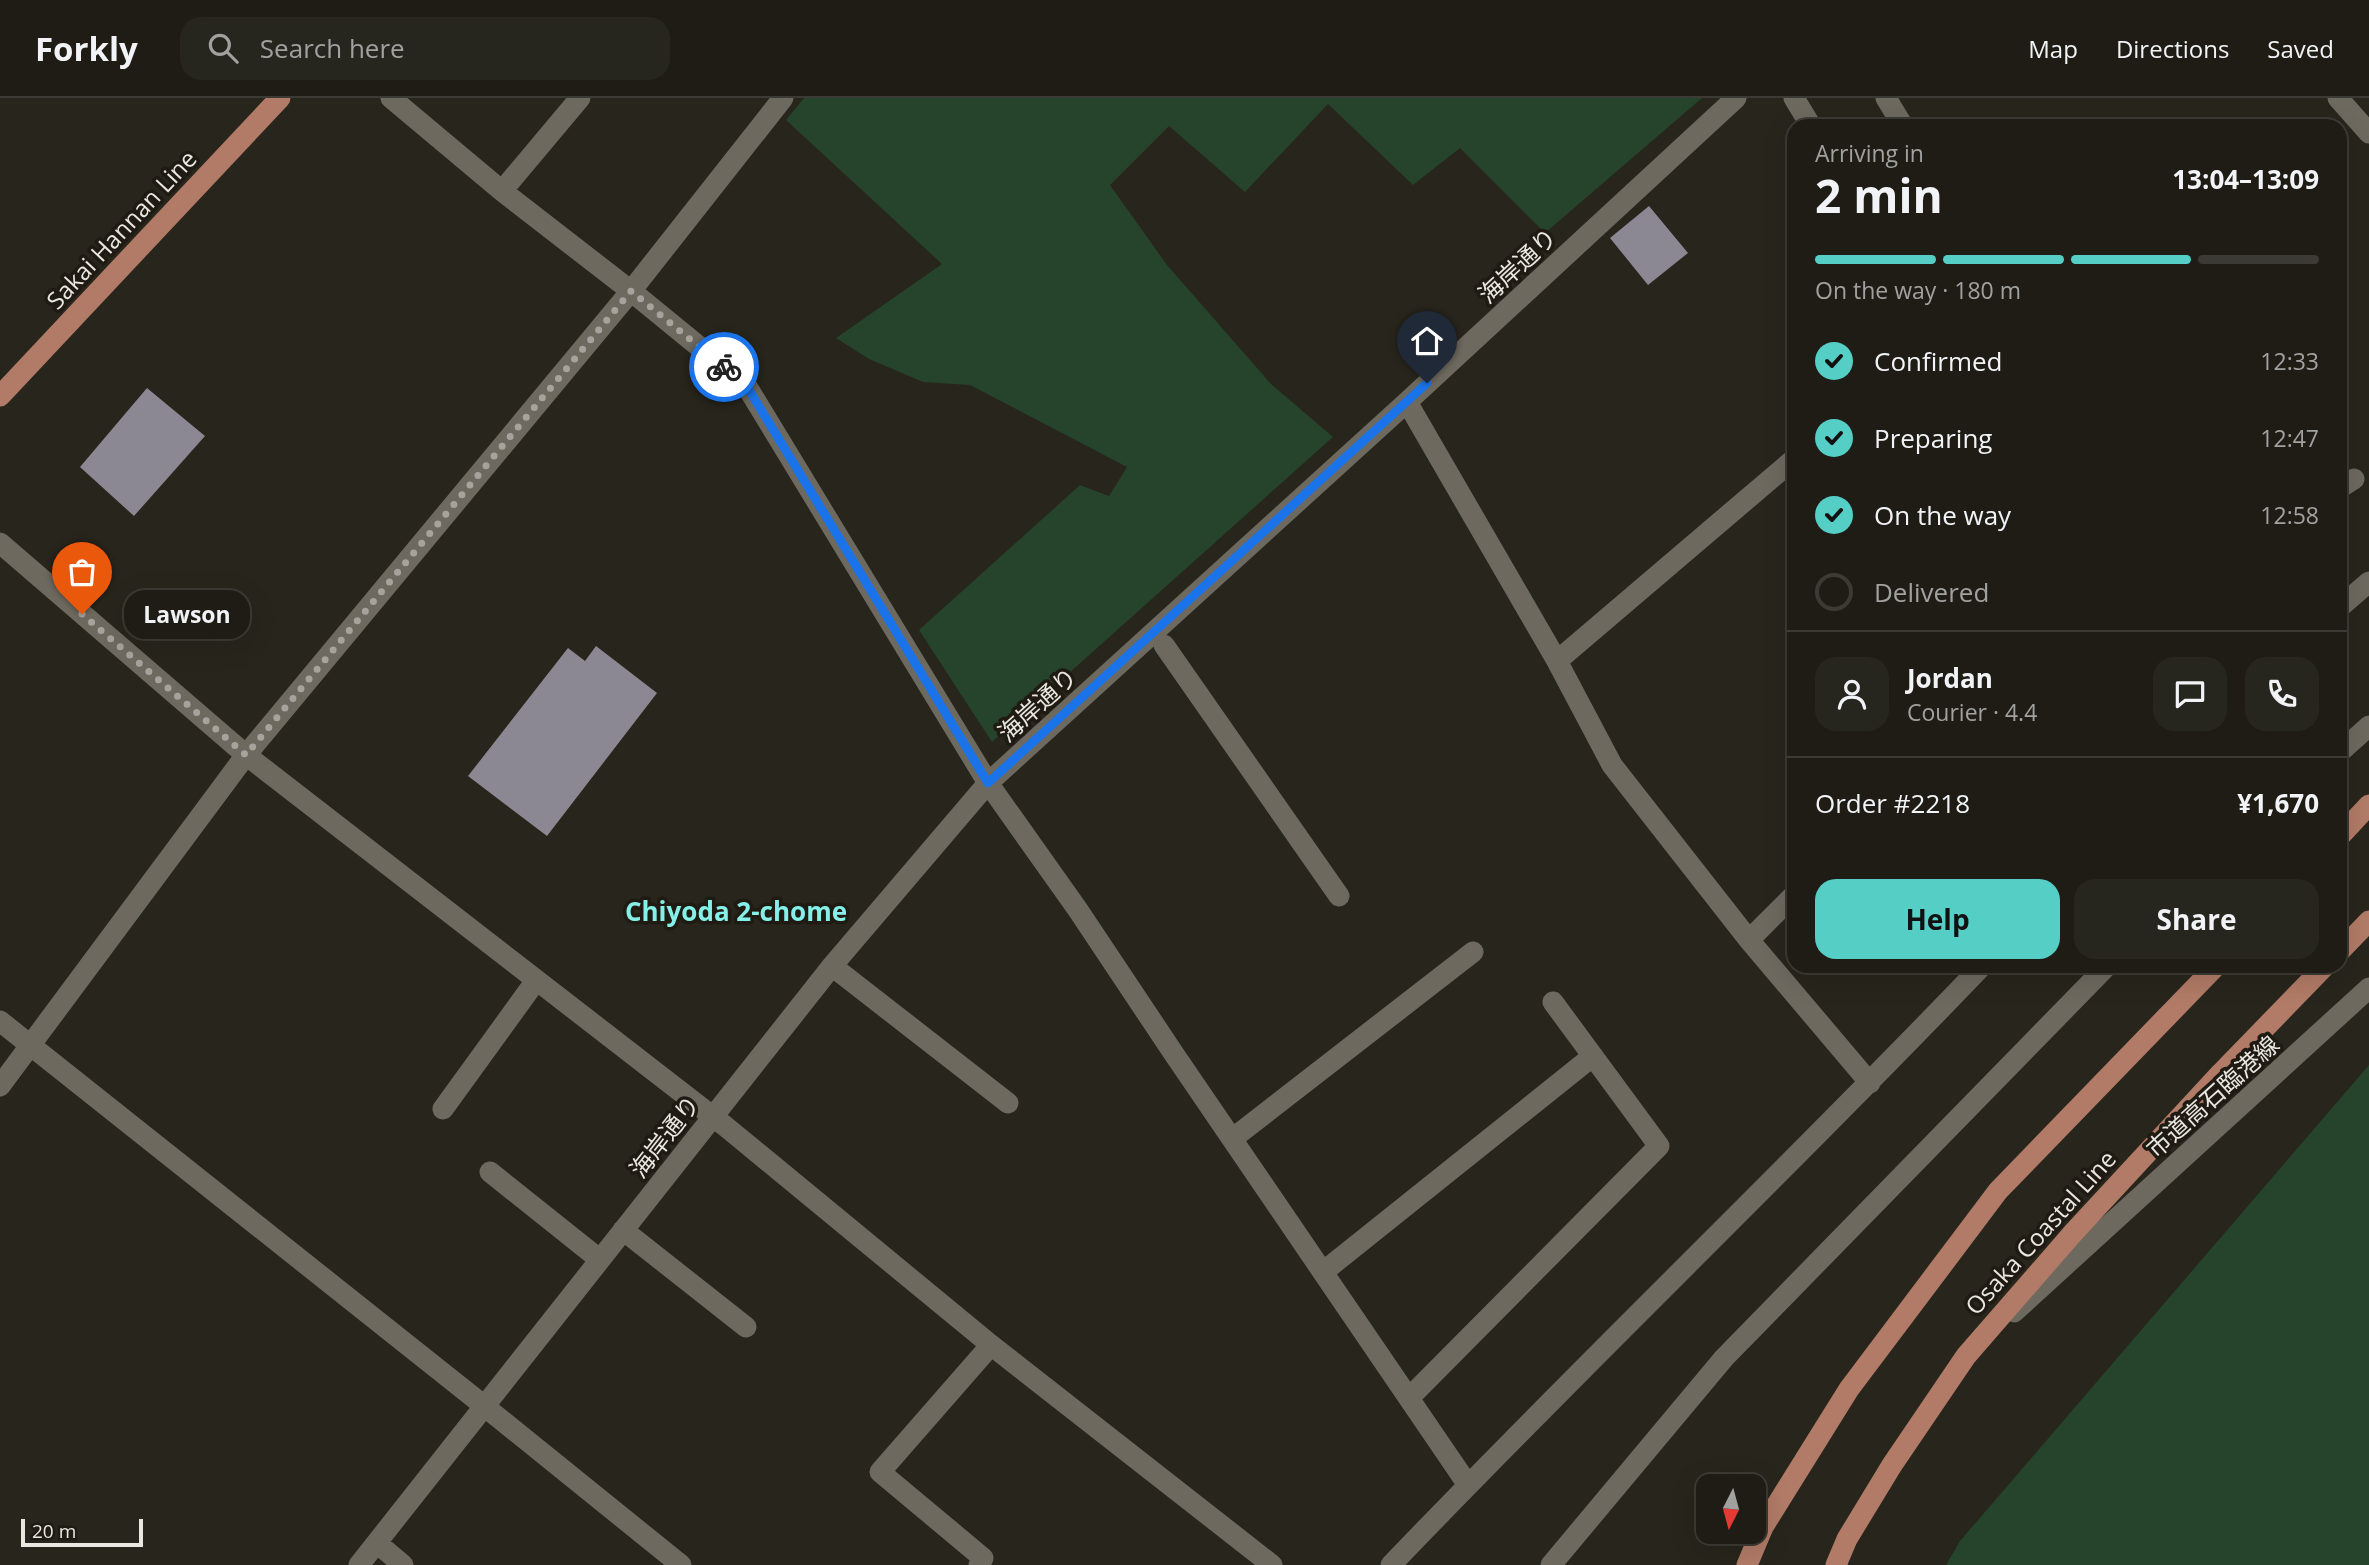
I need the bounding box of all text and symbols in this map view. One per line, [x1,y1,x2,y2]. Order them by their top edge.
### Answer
search box [180,17,670,80]
text: Forkly [35,26,138,71]
icon: search [204,29,242,67]
text: Search here [260,30,405,66]
text: Map [2028,32,2078,65]
text: Directions [2116,32,2229,65]
text: Saved [2267,32,2334,65]
text: Arriving in [1815,137,1924,169]
street label: Sakai Hannan Line [39,142,203,316]
text: 13:04–13:09 [2172,161,2319,197]
text: 2 min [1815,164,1943,226]
street label: 海岸通り [1471,220,1563,310]
text: On the way · 180 m [1815,274,2021,306]
pin [1397,311,1457,383]
icon: home [1408,322,1446,360]
courier [689,332,759,402]
icon: check [1815,342,1853,380]
text: Confirmed [1874,343,2002,379]
text: 12:33 [2260,345,2319,377]
icon: bike [705,348,743,386]
icon: check [1815,419,1853,457]
text: Preparing [1874,420,1992,456]
text: 12:47 [2260,422,2319,454]
icon: check [1815,496,1853,534]
text: On the way [1874,497,2011,533]
text: 12:58 [2260,499,2319,531]
pin [52,542,112,614]
icon: bag [63,553,101,591]
text: Delivered [1874,574,1989,610]
callout: Lawson [124,589,250,638]
text: Lawson [143,598,231,630]
button: person [1815,657,1889,731]
button: chat [2153,657,2227,731]
button: phone [2245,657,2319,731]
street label: 海岸通り [990,660,1084,748]
text: Jordan [1907,660,1993,696]
text: Courier · 4.4 [1907,696,2037,728]
text: Order #2218 [1815,785,1970,821]
text: ¥1,670 [2237,785,2319,821]
button: Help [1815,879,2060,959]
button: Share [2074,879,2319,959]
district label: Chiyoda 2-chome [625,893,847,929]
street label: 市道高石臨港線 [2139,1028,2285,1164]
street label: 海岸通り [621,1088,707,1184]
street label: Osaka Coastal Line [1957,1143,2123,1321]
north arrow [1696,1474,1766,1544]
map controls [1696,1474,1766,1544]
scale bar [21,1516,144,1548]
text: 20 m [32,1518,76,1544]

